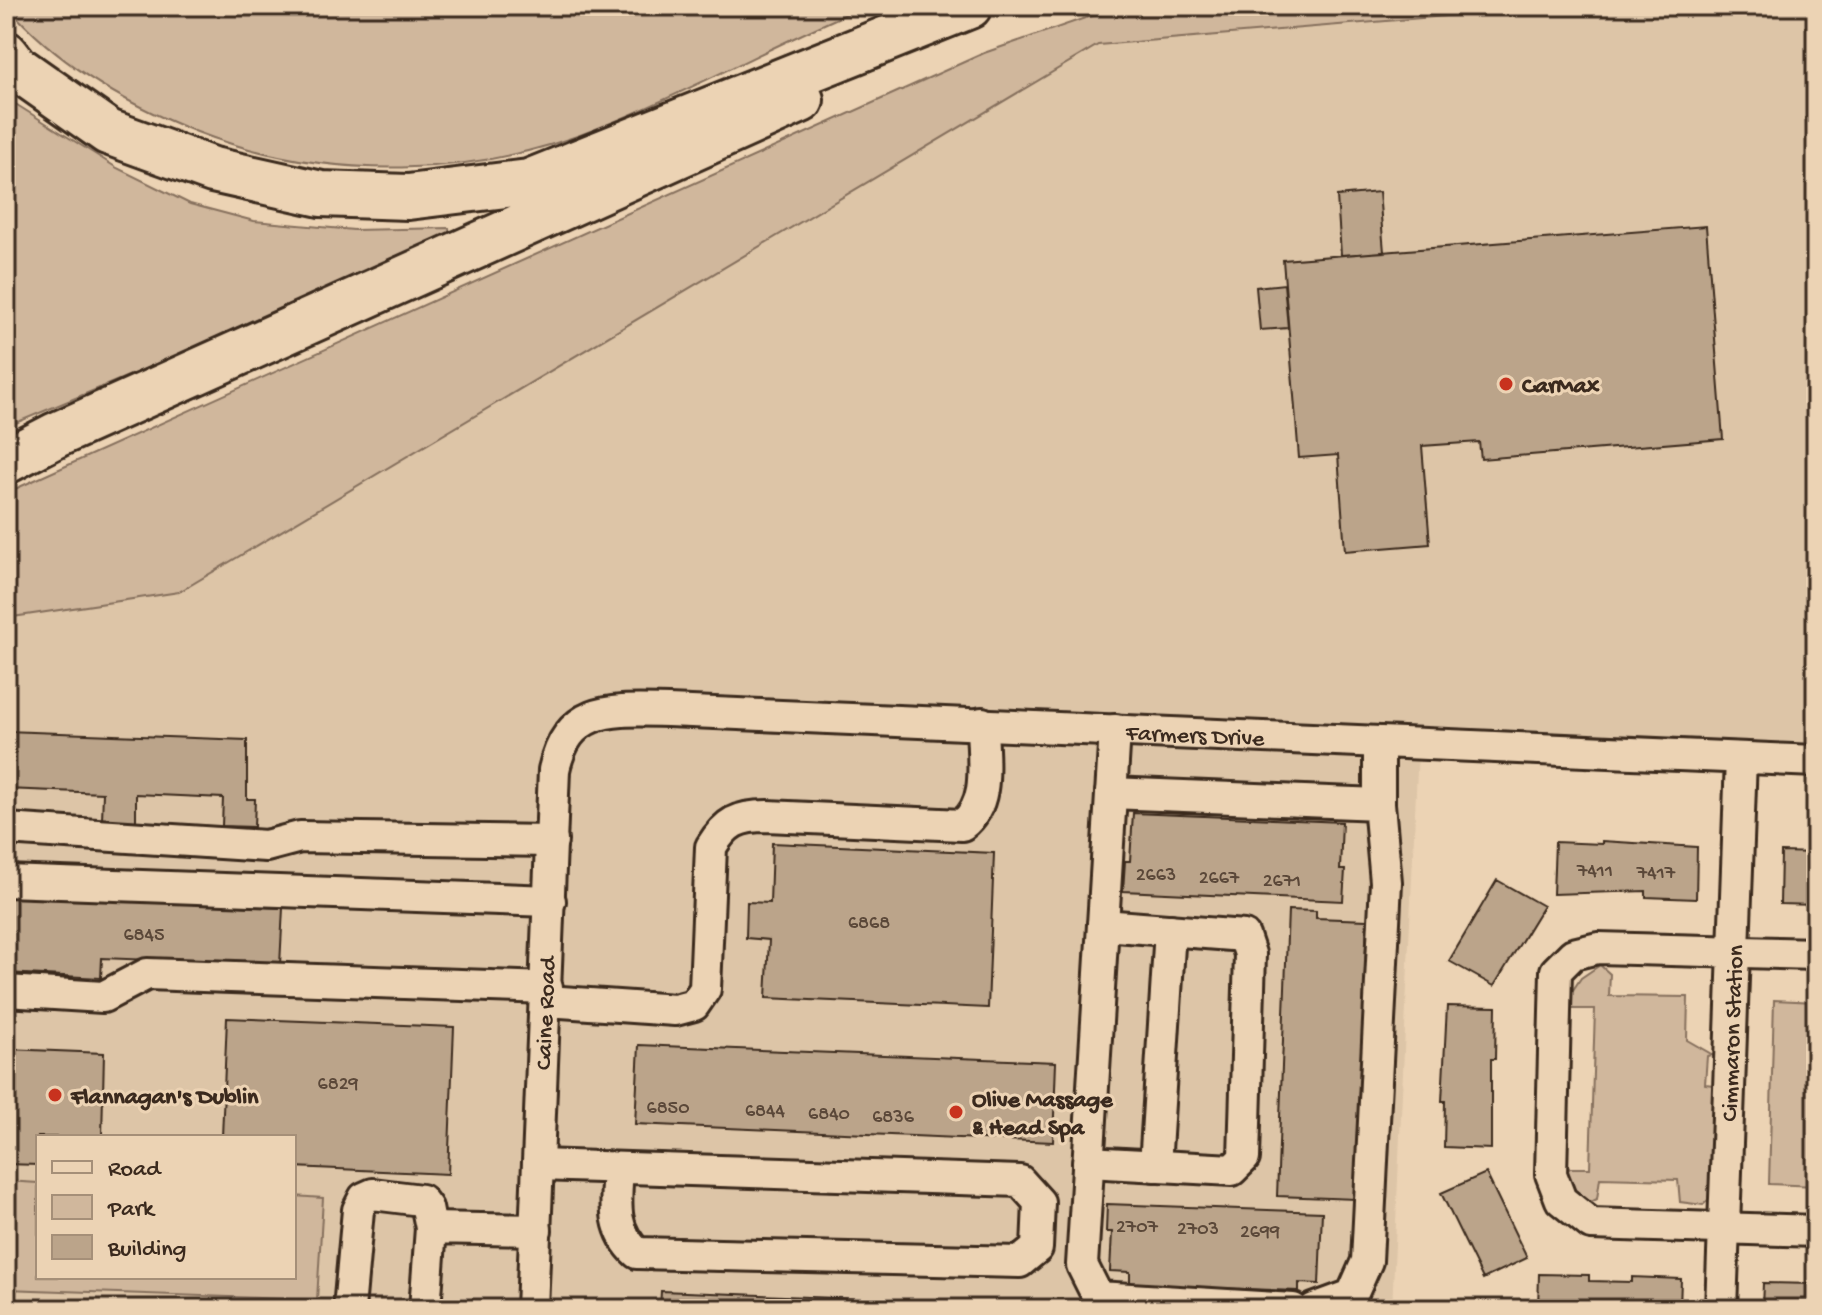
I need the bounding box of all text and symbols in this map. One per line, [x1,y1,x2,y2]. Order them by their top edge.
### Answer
place label: CarMax [1522,373,1600,402]
marker: CarMax [1497,375,1515,393]
street label: Farmers Drive [1124,720,1266,755]
house number: 7411 [1576,861,1613,884]
house number: 7417 [1636,863,1676,886]
house number: 2663 [1136,865,1176,888]
house number: 2667 [1199,868,1240,891]
house number: 2671 [1263,871,1301,894]
house number: 6868 [848,913,890,936]
house number: 6845 [123,925,165,948]
street label: Cimmaron Station [1717,944,1752,1122]
street label: Caine Road [531,954,564,1071]
house number: 6829 [318,1074,358,1097]
place label: Flannagan's Dublin [70,1084,259,1113]
marker: Flannagan's Dublin [46,1086,64,1104]
place label: Olive Massage & Head Spa [972,1087,1114,1144]
house number: 6850 [647,1098,689,1121]
house number: 6844 [745,1101,786,1124]
marker: Olive Massage & Head Spa [947,1103,965,1121]
house number: 6840 [808,1104,850,1127]
house number: 6836 [872,1107,915,1130]
legend [36,1135,296,1279]
text: Road [108,1156,162,1185]
text: Park [107,1196,156,1225]
house number: 2707 [1116,1217,1159,1240]
house number: 2703 [1177,1219,1219,1242]
house number: 2699 [1240,1222,1280,1245]
text: Building [107,1236,186,1265]

